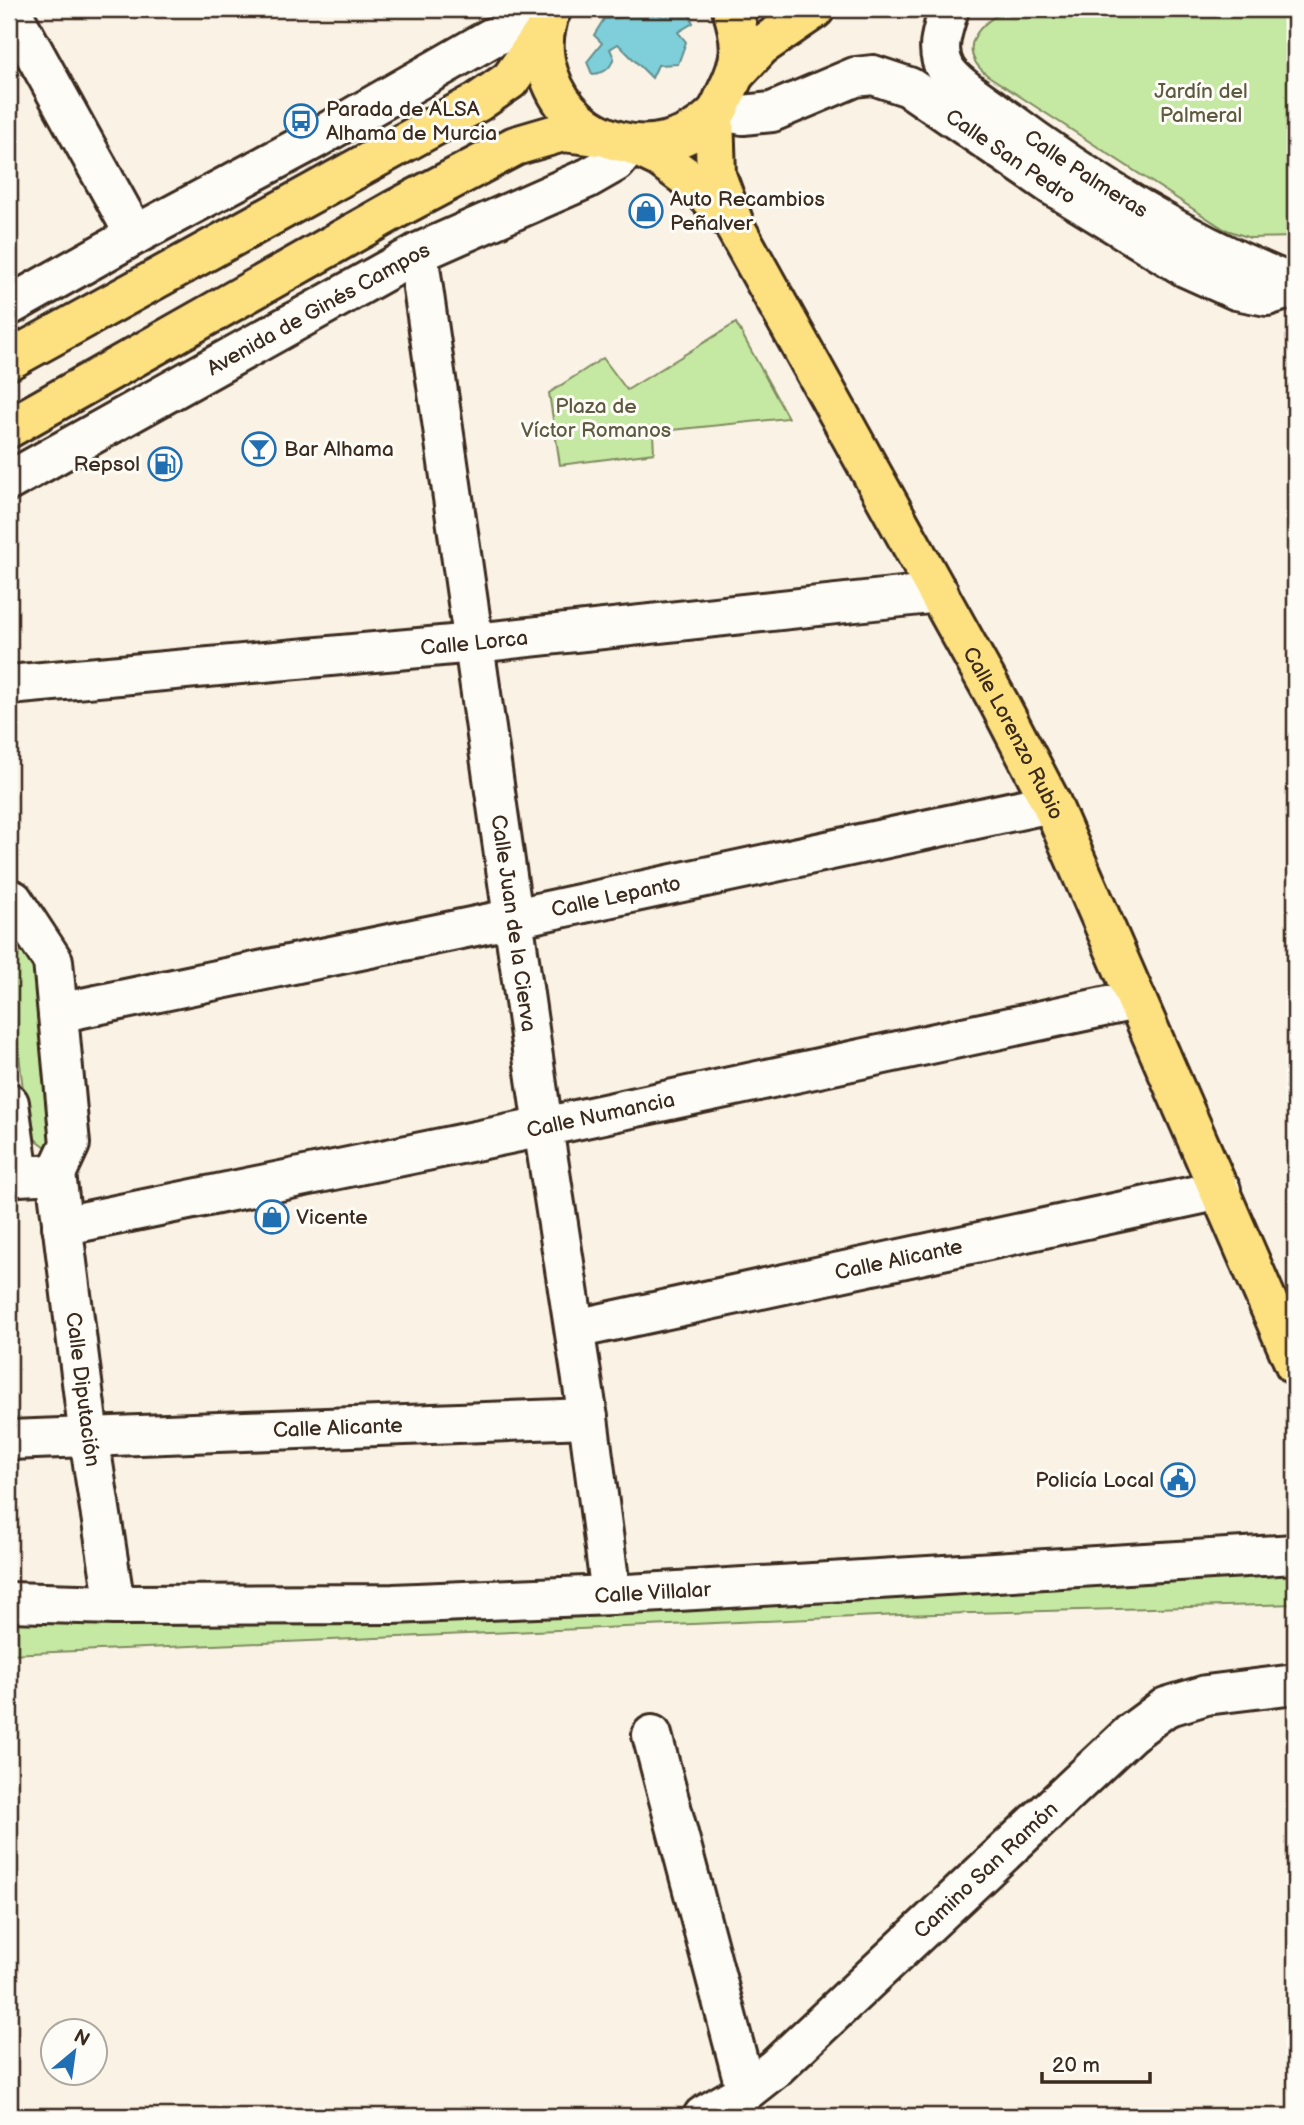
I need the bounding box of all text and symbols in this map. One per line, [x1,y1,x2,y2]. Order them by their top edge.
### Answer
park label: Jardín del Palmeral [1154,79,1248,128]
place label: Parada de ALSA Alhama de Murcia [326,97,497,146]
bus stop icon: Parada de ALSA Alhama de Murcia [282,102,320,140]
street label: Calle San Pedro [941,104,1080,210]
street label: Calle Palmeras [1019,125,1152,223]
place label: Auto Recambios Peñalver [670,187,825,236]
shop icon: Auto Recambios Peñalver [627,192,665,230]
street label: Avenida de Ginés Campos [203,237,434,381]
park label: Plaza de Víctor Romanos [521,394,671,443]
bar icon: Bar Alhama [240,430,278,468]
place label: Bar Alhama [284,437,394,462]
fuel station icon: Repsol [146,445,184,483]
place label: Repsol [73,452,140,477]
street label: Calle Lorca [419,625,529,661]
street label: Calle Lorenzo Rubio [957,642,1069,823]
street label: Calle Juan de la Cierva [485,813,541,1033]
street label: Calle Lepanto [549,871,683,923]
street label: Calle Numancia [524,1087,677,1143]
shop icon: Vicente [253,1198,291,1236]
place label: Vicente [296,1205,368,1230]
street label: Calle Alicante [833,1234,965,1286]
street label: Calle Diputación [60,1311,105,1468]
street label: Calle Alicante [272,1413,403,1443]
public building icon: Policía Local [1159,1461,1197,1499]
place label: Policía Local [1035,1468,1154,1493]
street label: Calle Villalar [594,1577,712,1609]
street label: Camino San Ramón [909,1796,1063,1944]
north arrow [38,2016,108,2086]
text: N [70,2025,93,2052]
scale bar [1042,2041,1150,2085]
text: 20 m [1052,2053,1100,2078]

